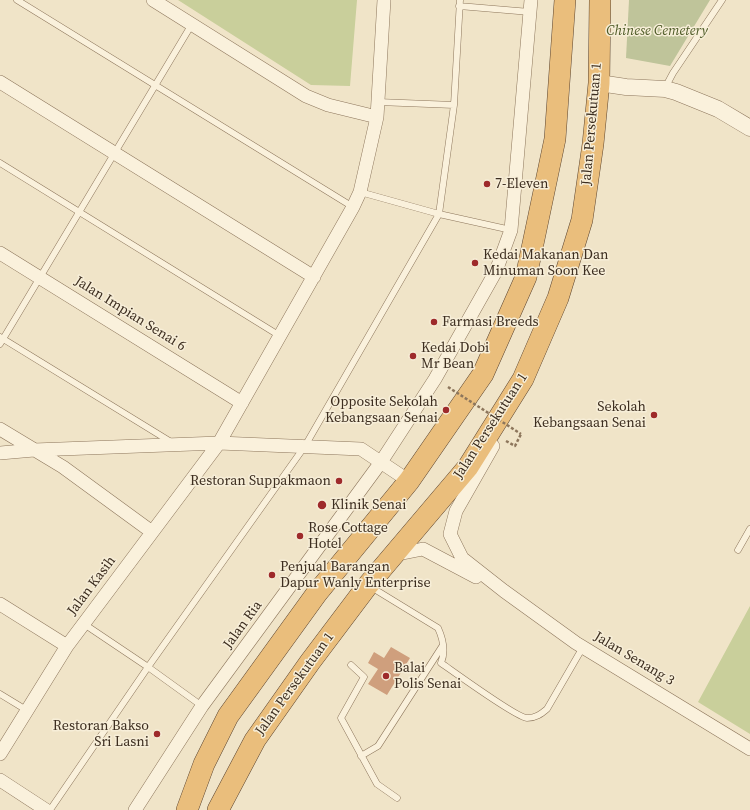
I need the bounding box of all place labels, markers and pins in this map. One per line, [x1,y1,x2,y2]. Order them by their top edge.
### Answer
place label: 7-Eleven [495,176,548,192]
marker: 7-Eleven [482,179,492,189]
place label: Kedai Makanan Dan Minuman Soon Kee [483,247,609,280]
marker: Kedai Makanan Dan Minuman Soon Kee [470,258,480,268]
place label: Farmasi Breeds [442,314,539,330]
marker: Farmasi Breeds [429,317,439,327]
place label: Kedai Dobi Mr Bean [421,340,489,372]
marker: Kedai Dobi Mr Bean [408,351,418,361]
place label: Opposite Sekolah Kebangsaan Senai [325,394,438,426]
place label: Sekolah Kebangsaan Senai [533,399,646,432]
marker: Opposite Sekolah Kebangsaan Senai [441,405,451,415]
marker: Sekolah Kebangsaan Senai [649,410,659,420]
place label: Restoran Suppakmaon [190,473,331,489]
marker: Restoran Suppakmaon [334,476,344,486]
place label: Klinik Senai [331,497,406,513]
marker: Klinik Senai [316,499,328,511]
place label: Rose Cottage Hotel [308,520,388,552]
marker: Rose Cottage Hotel [295,531,305,541]
place label: Penjual Barangan Dapur Wanly Enterprise [280,559,431,592]
marker: Penjual Barangan Dapur Wanly Enterprise [267,570,277,580]
place label: Balai Polis Senai [394,660,461,692]
marker: Balai Polis Senai [381,671,391,681]
place label: Restoran Bakso Sri Lasni [53,718,149,750]
marker: Restoran Bakso Sri Lasni [152,729,162,739]

